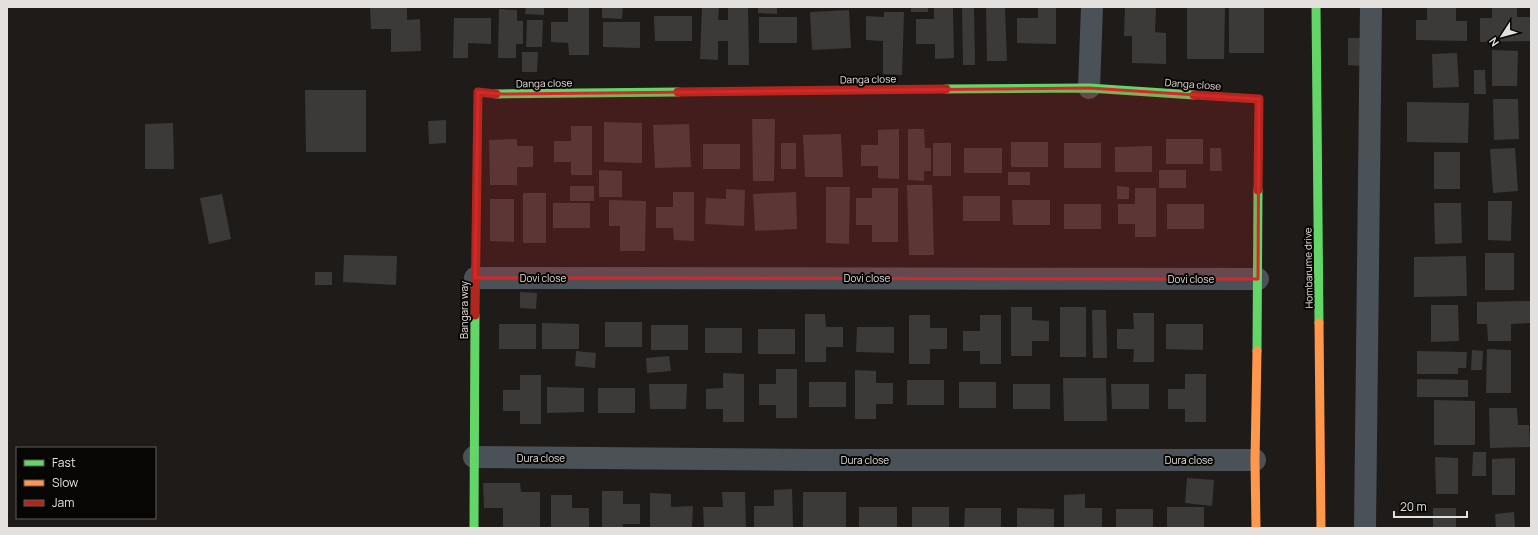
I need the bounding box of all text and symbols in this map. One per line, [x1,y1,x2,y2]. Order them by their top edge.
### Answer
north arrow [1482,16,1522,56]
text: N [1485,34,1502,50]
street label: Danga close [840,72,896,86]
street label: Danga close [1164,75,1222,93]
street label: Danga close [516,76,572,90]
street label: Hombarume drive [1300,227,1316,309]
street label: Dovi close [520,271,566,285]
street label: Dovi close [844,271,890,285]
street label: Dovi close [1168,272,1214,286]
street label: Bangara way [457,280,471,339]
legend [16,447,156,519]
street label: Dura close [517,451,565,465]
street label: Dura close [841,453,889,467]
street label: Dura close [1165,453,1213,467]
text: Fast [52,454,76,471]
text: Slow [52,474,78,491]
scale bar [1394,493,1467,519]
text: Jam [52,494,74,511]
text: 20 m [1400,498,1427,515]

